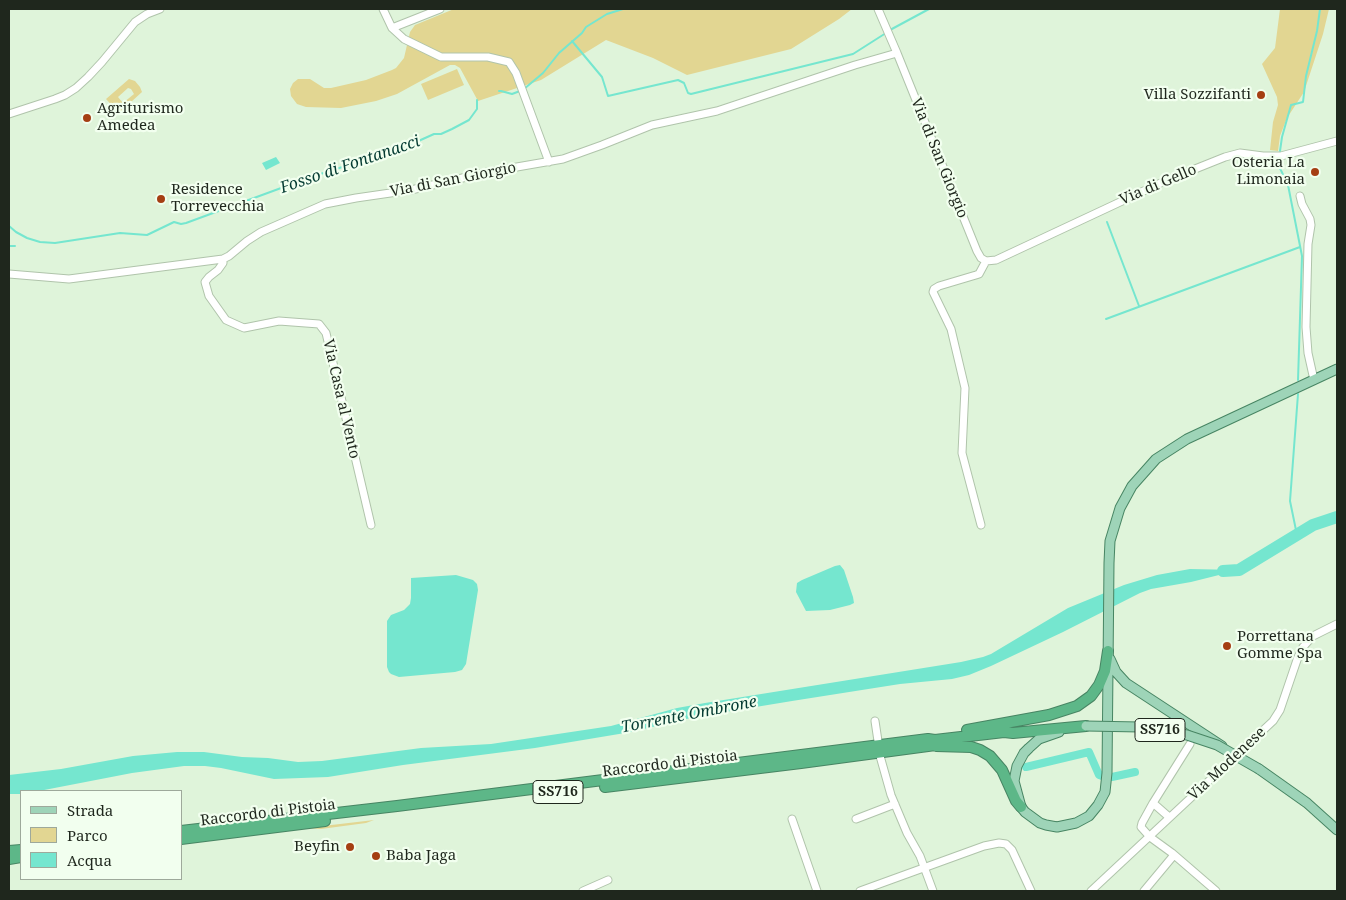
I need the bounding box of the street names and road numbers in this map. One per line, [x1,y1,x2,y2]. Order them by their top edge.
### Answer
street label: Via di San Giorgio [907,95,971,221]
street label: Via di San Giorgio [388,159,518,201]
street label: Via di Gello [1117,161,1199,209]
street label: Via Casa al Vento [319,338,363,460]
road number: SS716 [1135,718,1185,742]
street label: Via Modenese [1184,723,1270,805]
street label: Raccordo di Pistoia [601,747,739,781]
road number: SS716 [533,780,583,804]
street label: Raccordo di Pistoia [199,796,337,830]

